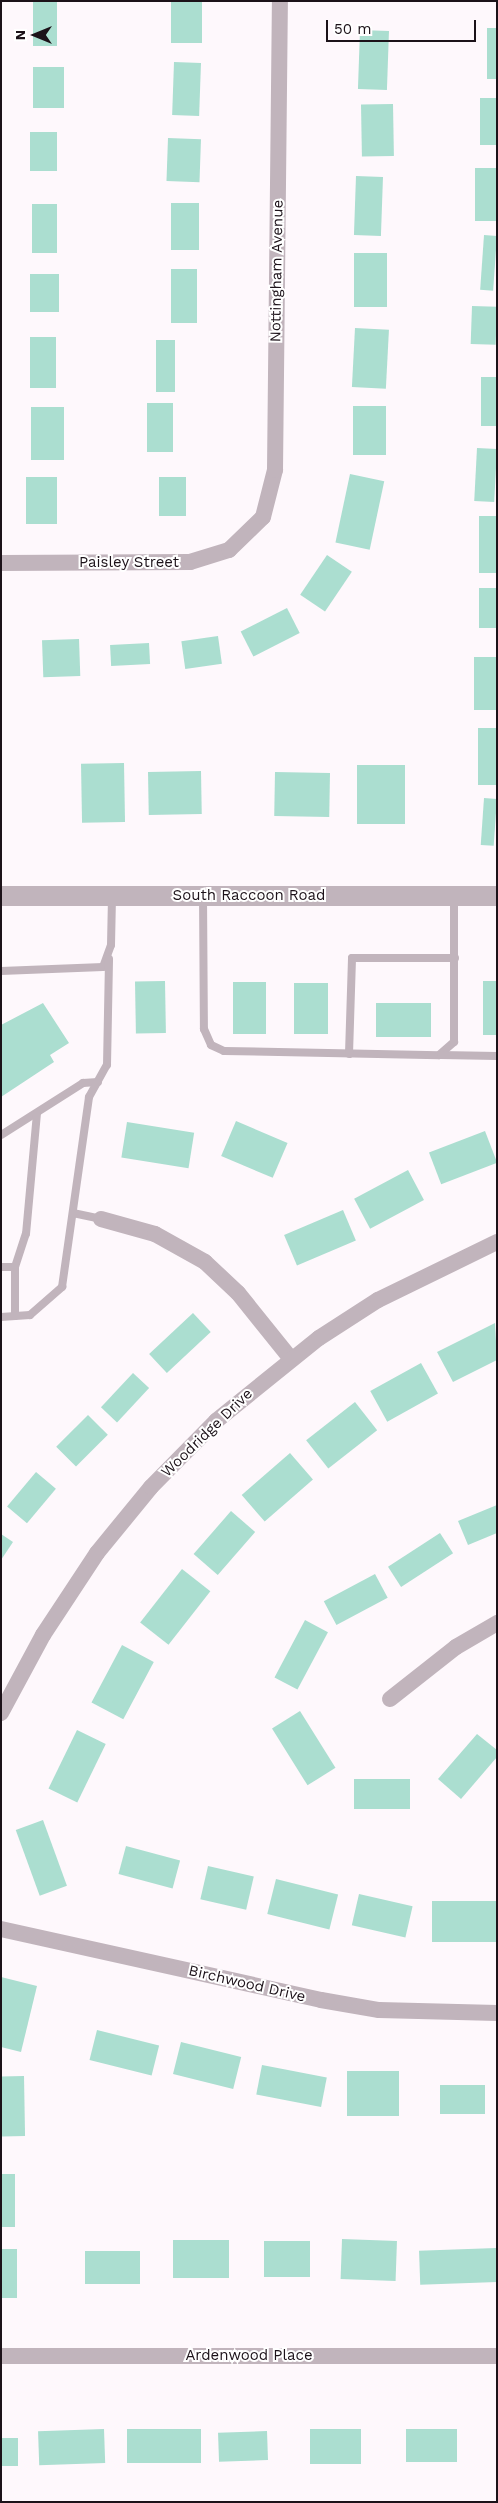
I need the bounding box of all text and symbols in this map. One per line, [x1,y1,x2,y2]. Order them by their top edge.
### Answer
north arrow [10,10,60,60]
scale bar [328,10,478,42]
text: 50 m [334,20,371,38]
text: N [12,30,28,40]
street label: Nottingham Avenue [267,199,287,343]
street label: Paisley Street [79,554,179,572]
street label: South Raccoon Road [173,887,325,905]
street label: Woodridge Drive [158,1385,256,1481]
street label: Birchwood Drive [187,1962,307,2006]
street label: Ardenwood Place [185,2347,313,2365]

